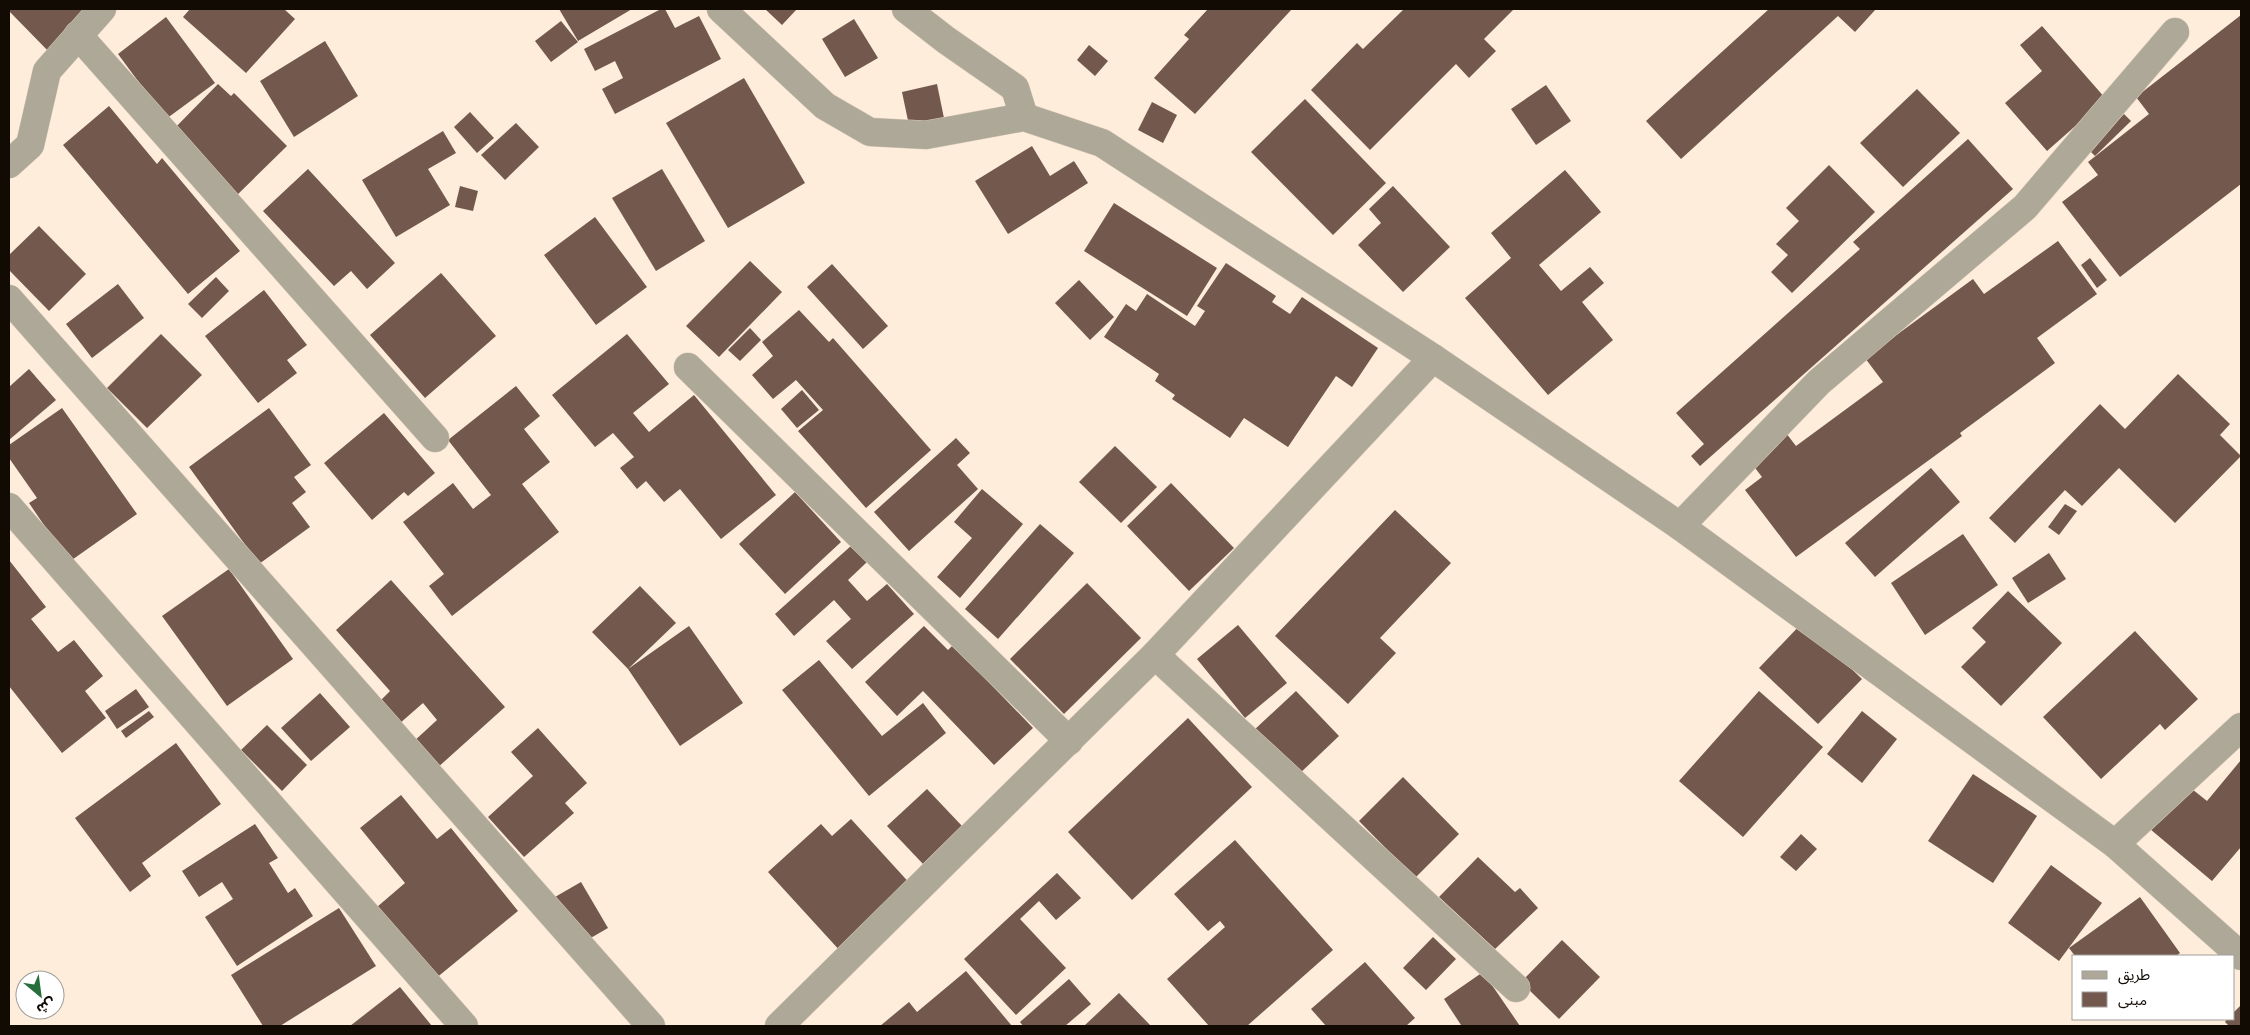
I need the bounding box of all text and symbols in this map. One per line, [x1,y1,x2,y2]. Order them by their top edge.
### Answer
legend [2072,955,2235,1020]
text: طريق [2118,966,2150,985]
north arrow [15,970,65,1020]
text: مبنى [2118,991,2147,1009]
text: ش [34,995,59,1018]

